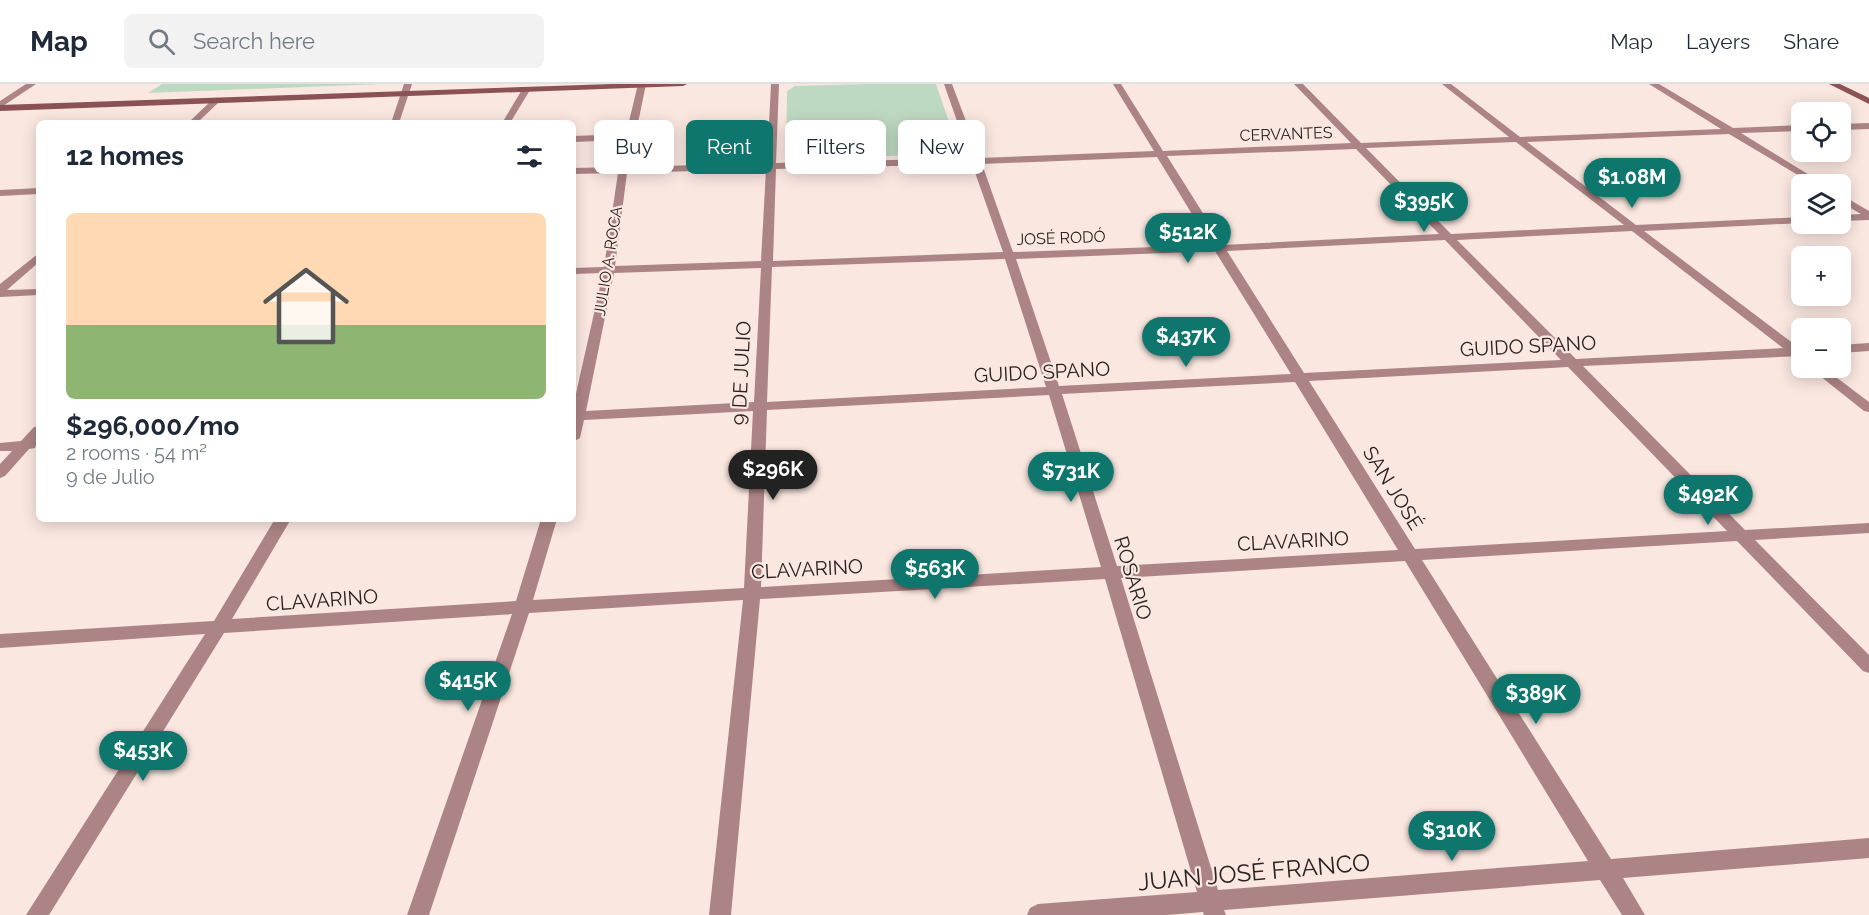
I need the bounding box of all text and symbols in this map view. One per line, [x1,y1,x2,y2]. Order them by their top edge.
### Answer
search box [124,14,544,68]
text: Map [30,25,88,58]
icon: search [145,25,178,58]
text: Search here [193,28,315,54]
text: Map [1610,29,1653,54]
text: Layers [1686,29,1750,54]
text: Share [1783,29,1839,54]
map controls [1791,102,1851,378]
button: locate [1791,102,1851,162]
chip: Buy [594,120,674,174]
chip: Rent [686,120,773,174]
chip: Filters [785,120,886,174]
chip: New [898,120,985,174]
street label: CERVANTES [1239,123,1333,145]
icon: filters [513,140,546,173]
text: 12 homes [66,141,184,171]
pin: $1.08M [1583,158,1681,209]
text: $1.08M [1598,165,1666,189]
button: layers [1791,174,1851,234]
pin: $395K [1382,182,1466,233]
text: $395K [1394,189,1454,213]
street label: JULIO A. ROCA [590,205,626,317]
pin: $512K [1146,213,1230,264]
text: $512K [1159,220,1217,244]
street label: JOSÉ RODÓ [1016,226,1106,249]
button: + [1791,246,1851,306]
icon: home [252,252,360,360]
pin: $437K [1144,317,1228,368]
button: − [1791,318,1851,378]
street label: 9 DE JULIO [726,320,756,426]
text: $437K [1156,324,1216,348]
street label: GUIDO SPANO [1459,330,1597,362]
street label: GUIDO SPANO [973,356,1111,388]
text: $296,000/mo [66,411,239,441]
text: 2 rooms · 54 m² [66,441,207,465]
street label: SAN JOSÉ [1358,442,1428,534]
pin: $296K [731,450,815,501]
pin: $731K [1029,452,1113,503]
text: $296K [742,457,804,481]
text: $731K [1042,459,1100,483]
text: 9 de Julio [66,465,155,489]
pin: $492K [1666,475,1750,526]
text: $492K [1678,482,1738,506]
street label: CLAVARINO [1236,526,1350,556]
street label: ROSARIO [1109,533,1157,623]
pin: $563K [893,549,977,600]
street label: CLAVARINO [750,554,864,584]
text: $563K [905,556,965,580]
street label: CLAVARINO [265,584,379,616]
pin: $415K [426,661,510,712]
text: $415K [439,668,497,692]
pin: $389K [1494,674,1578,725]
text: $389K [1506,681,1566,705]
pin: $453K [101,731,185,782]
text: $453K [113,738,173,762]
pin: $310K [1410,811,1494,862]
text: $310K [1422,818,1482,842]
street label: JUAN JOSÉ FRANCO [1137,847,1371,897]

